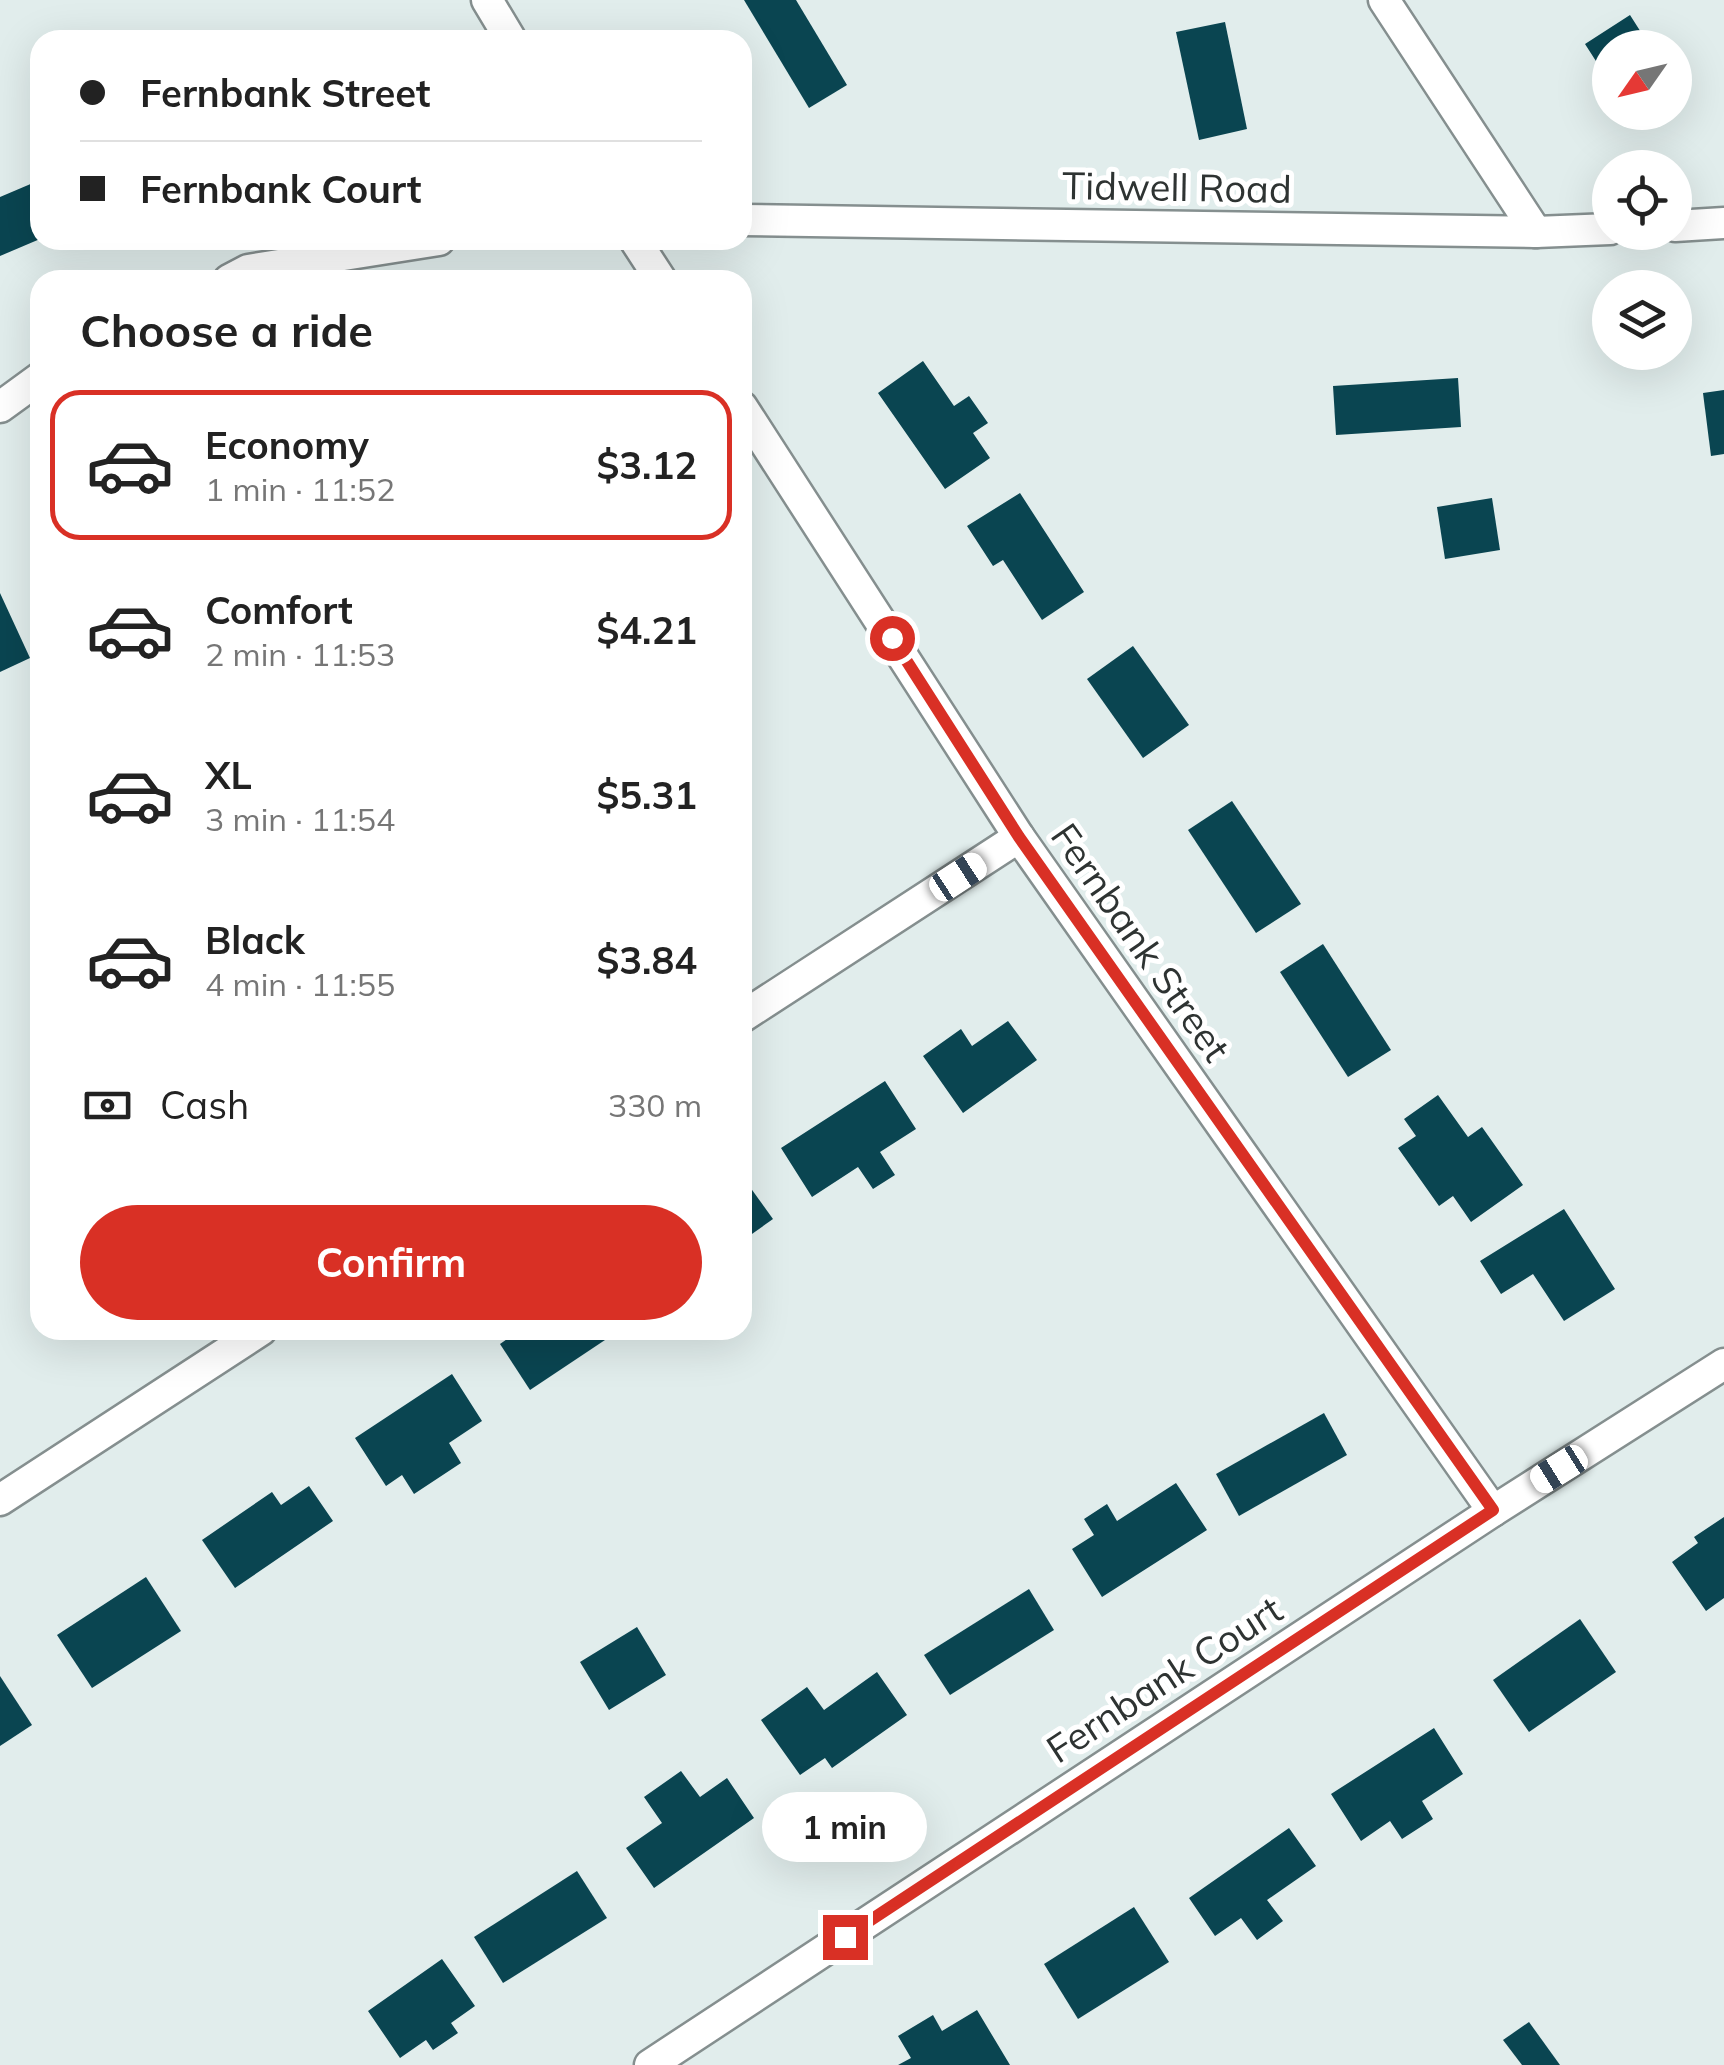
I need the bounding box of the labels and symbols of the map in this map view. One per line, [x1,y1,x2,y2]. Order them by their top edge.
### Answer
north arrow [1592,30,1692,130]
street label: Tidwell Road [1062,161,1292,213]
route start [870,616,915,661]
street label: Fernbank Street [1041,814,1241,1070]
car [925,848,991,906]
car [1526,1440,1592,1498]
street label: Fernbank Court [1037,1585,1291,1773]
callout: 1 min [762,1792,928,1862]
route end [823,1915,868,1960]

